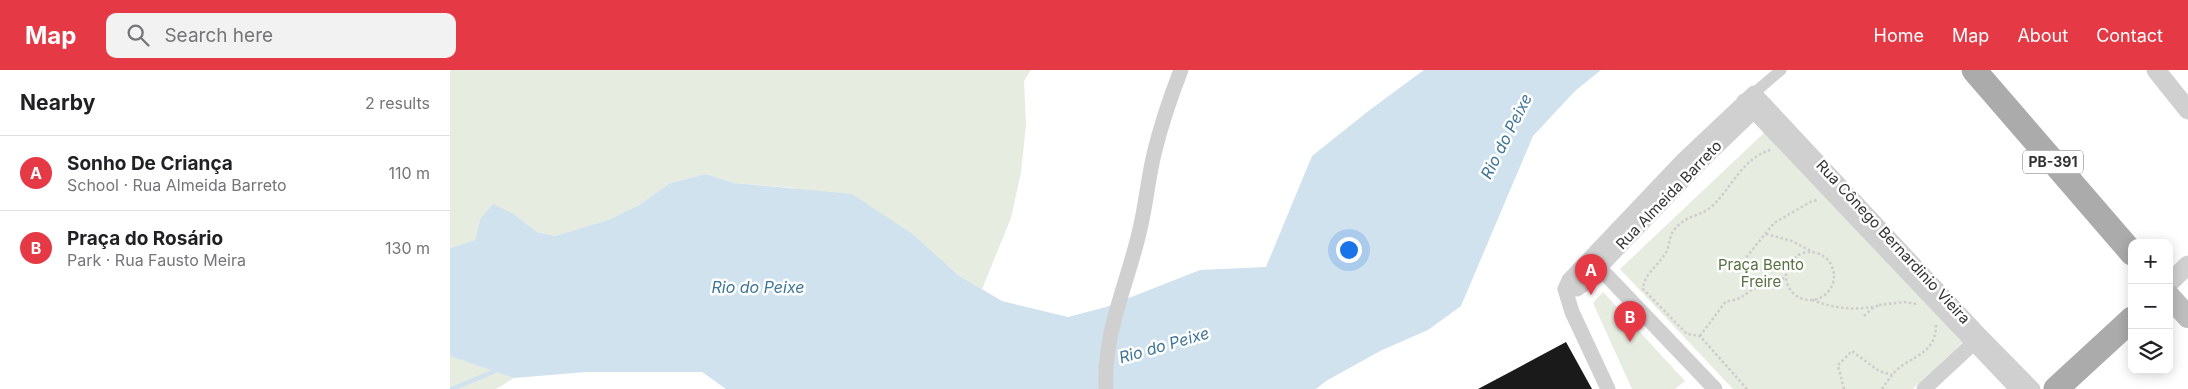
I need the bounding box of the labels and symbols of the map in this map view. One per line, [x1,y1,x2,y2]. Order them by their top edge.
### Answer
water label: Rio do Peixe [1476,90,1536,182]
street label: Rua Almeida Barreto [1612,136,1726,253]
road number: PB-391 [2023,150,2083,174]
street label: Rua Cônego Bernardinio Vieira [1812,156,1974,328]
your location [1336,237,1362,263]
pin: A [1575,254,1607,295]
park label: Praça Bento Freire [1718,255,1804,291]
water label: Rio do Peixe [712,277,805,297]
pin: B [1614,301,1646,342]
water label: Rio do Peixe [1117,323,1211,367]

